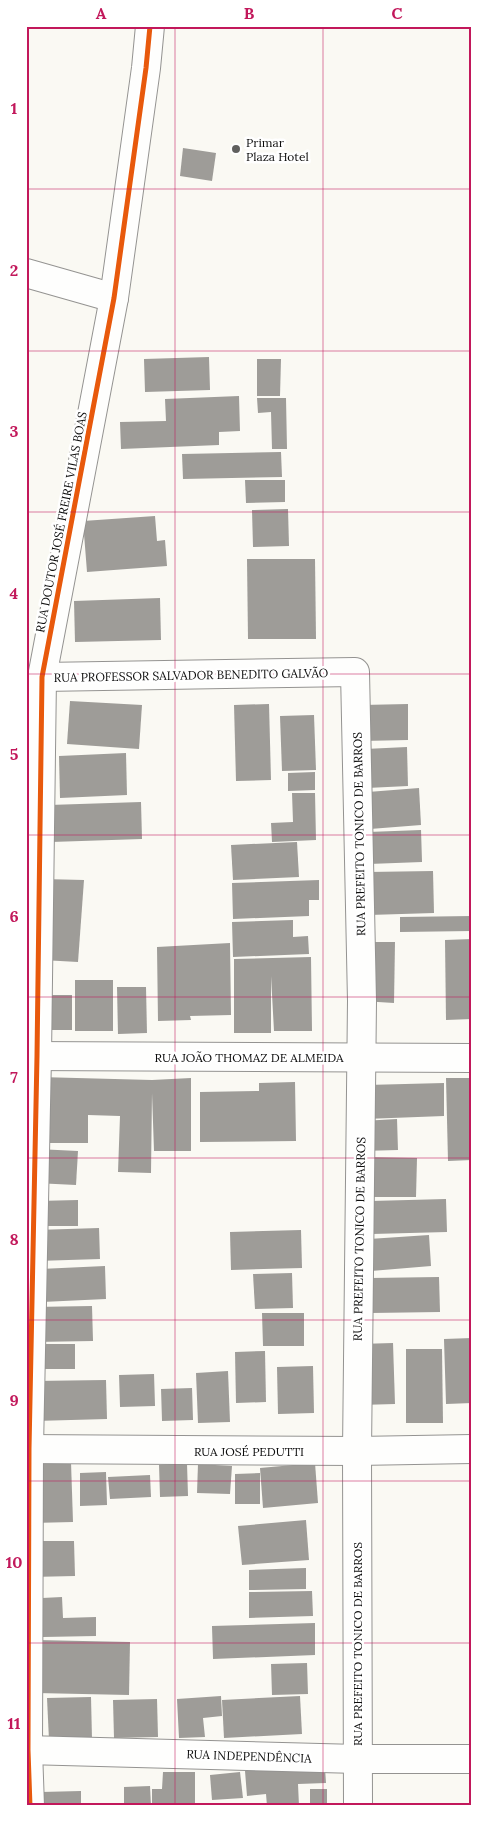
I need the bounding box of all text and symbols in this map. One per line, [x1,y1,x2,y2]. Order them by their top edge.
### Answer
text: A [96,3,107,23]
text: B [244,3,255,23]
text: C [391,3,403,23]
text: 1 [11,98,17,118]
place label: Primar Plaza Hotel [246,135,309,164]
marker: Primar Plaza Hotel [230,143,242,155]
text: 2 [10,260,18,280]
street label: RUA DOUTOR JOSÉ FREIRE VILAS BOAS [32,410,90,634]
text: 3 [10,421,19,441]
text: 4 [10,583,19,603]
street label: RUA PROFESSOR SALVADOR BENEDITO GALVÃO [54,665,328,685]
street label: RUA PREFEITO TONICO DE BARROS [350,732,368,936]
text: 5 [10,744,19,764]
text: 6 [9,906,19,926]
street label: RUA JOÃO THOMAZ DE ALMEIDA [155,1050,344,1065]
text: 7 [10,1067,18,1087]
street label: RUA PREFEITO TONICO DE BARROS [350,1137,368,1341]
text: 8 [9,1229,19,1249]
text: 9 [9,1390,19,1410]
street label: RUA JOSÉ PEDUTTI [194,1444,304,1459]
street label: RUA PREFEITO TONICO DE BARROS [350,1542,365,1746]
text: 10 [6,1552,22,1572]
text: 11 [8,1713,21,1733]
street label: RUA INDEPENDÊNCIA [186,1746,312,1766]

